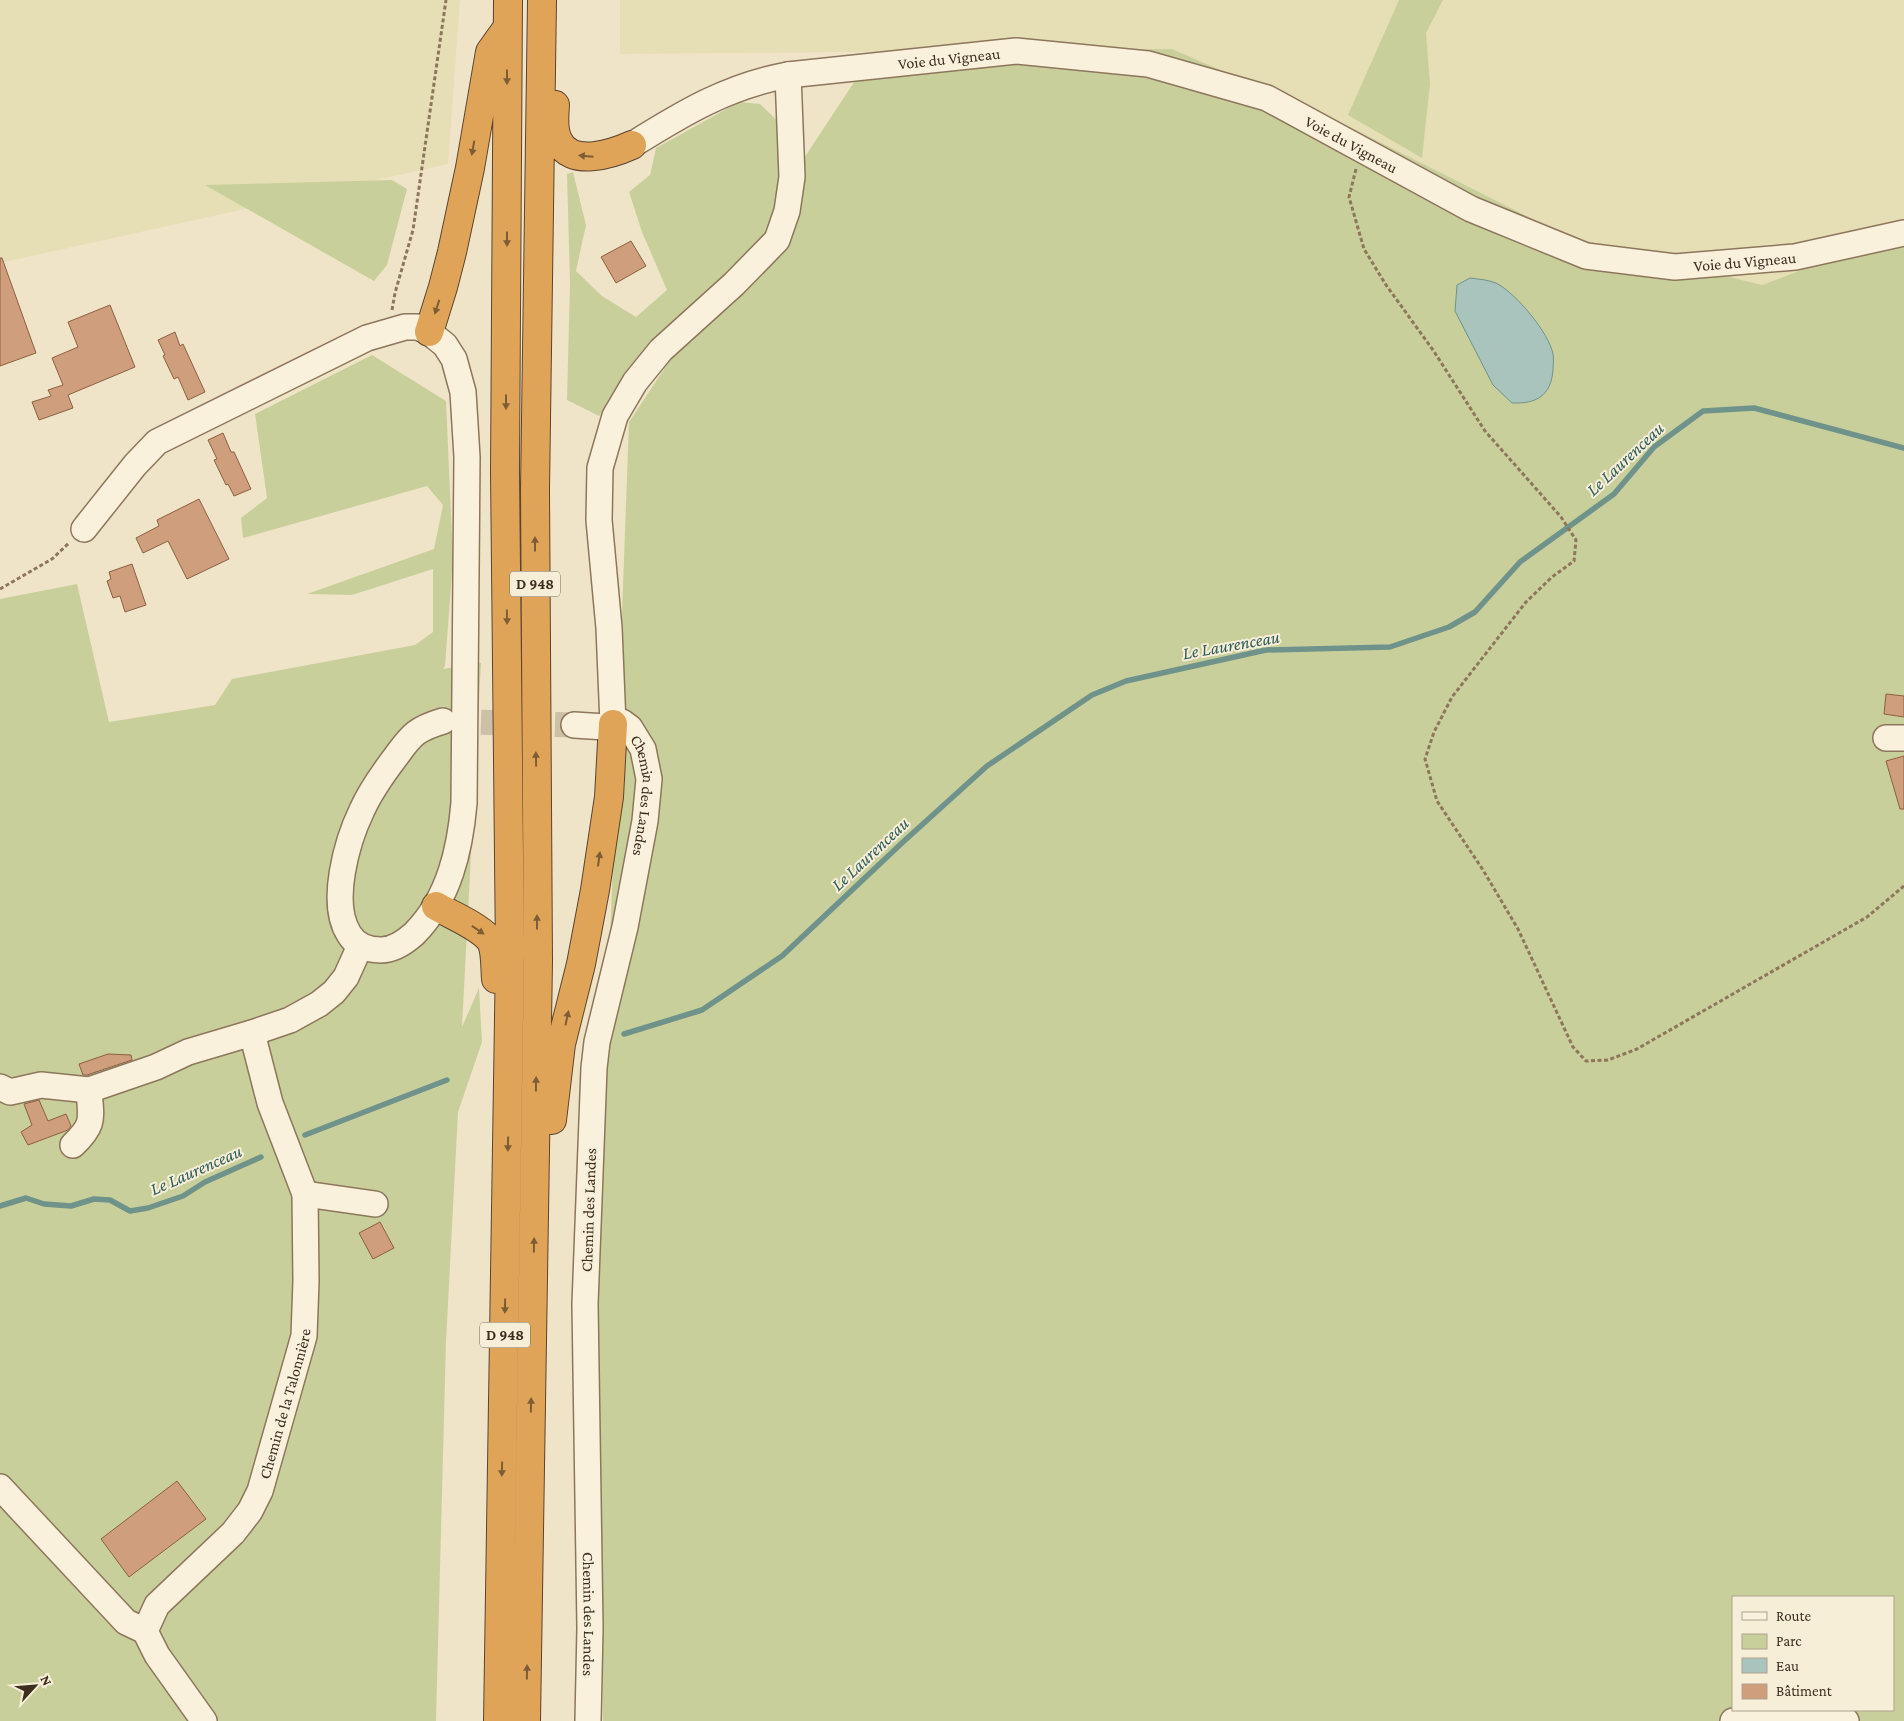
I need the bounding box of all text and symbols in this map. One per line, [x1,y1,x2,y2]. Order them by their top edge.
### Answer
street label: Voie du Vigneau [897,45,1002,72]
one-way arrow [503,69,511,85]
street label: Voie du Vigneau [1302,112,1401,177]
one-way arrow [469,141,477,157]
one-way arrow [577,151,593,159]
one-way arrow [503,232,511,248]
street label: Voie du Vigneau [1693,249,1797,274]
one-way arrow [433,299,440,314]
one-way arrow [502,394,510,410]
water label: Le Laurenceau [1582,418,1668,500]
one-way arrow [531,536,539,552]
road number: D 948 [510,572,560,596]
one-way arrow [503,609,511,625]
water label: Le Laurenceau [1181,627,1281,663]
street label: Chemin des Landes [627,732,657,858]
one-way arrow [532,751,540,767]
water label: Le Laurenceau [827,813,913,895]
one-way arrow [596,851,604,867]
one-way arrow [533,914,541,930]
one-way arrow [472,926,485,935]
one-way arrow [563,1011,571,1026]
one-way arrow [532,1076,540,1092]
one-way arrow [504,1136,512,1152]
water label: Le Laurenceau [147,1141,245,1199]
street label: Chemin des Landes [578,1148,599,1272]
one-way arrow [530,1237,538,1253]
one-way arrow [501,1299,509,1315]
road number: D 948 [480,1322,530,1348]
street label: Chemin de la Talonnière [256,1329,313,1481]
one-way arrow [527,1397,535,1413]
one-way arrow [498,1461,506,1477]
street label: Chemin des Landes [580,1552,598,1676]
legend [1732,1596,1894,1711]
text: Route [1776,1608,1811,1624]
text: Parc [1776,1633,1802,1649]
text: Eau [1776,1658,1799,1674]
north arrow [10,1661,60,1711]
one-way arrow [523,1664,531,1680]
text: N [37,1673,56,1689]
text: Bâtiment [1776,1683,1833,1699]

